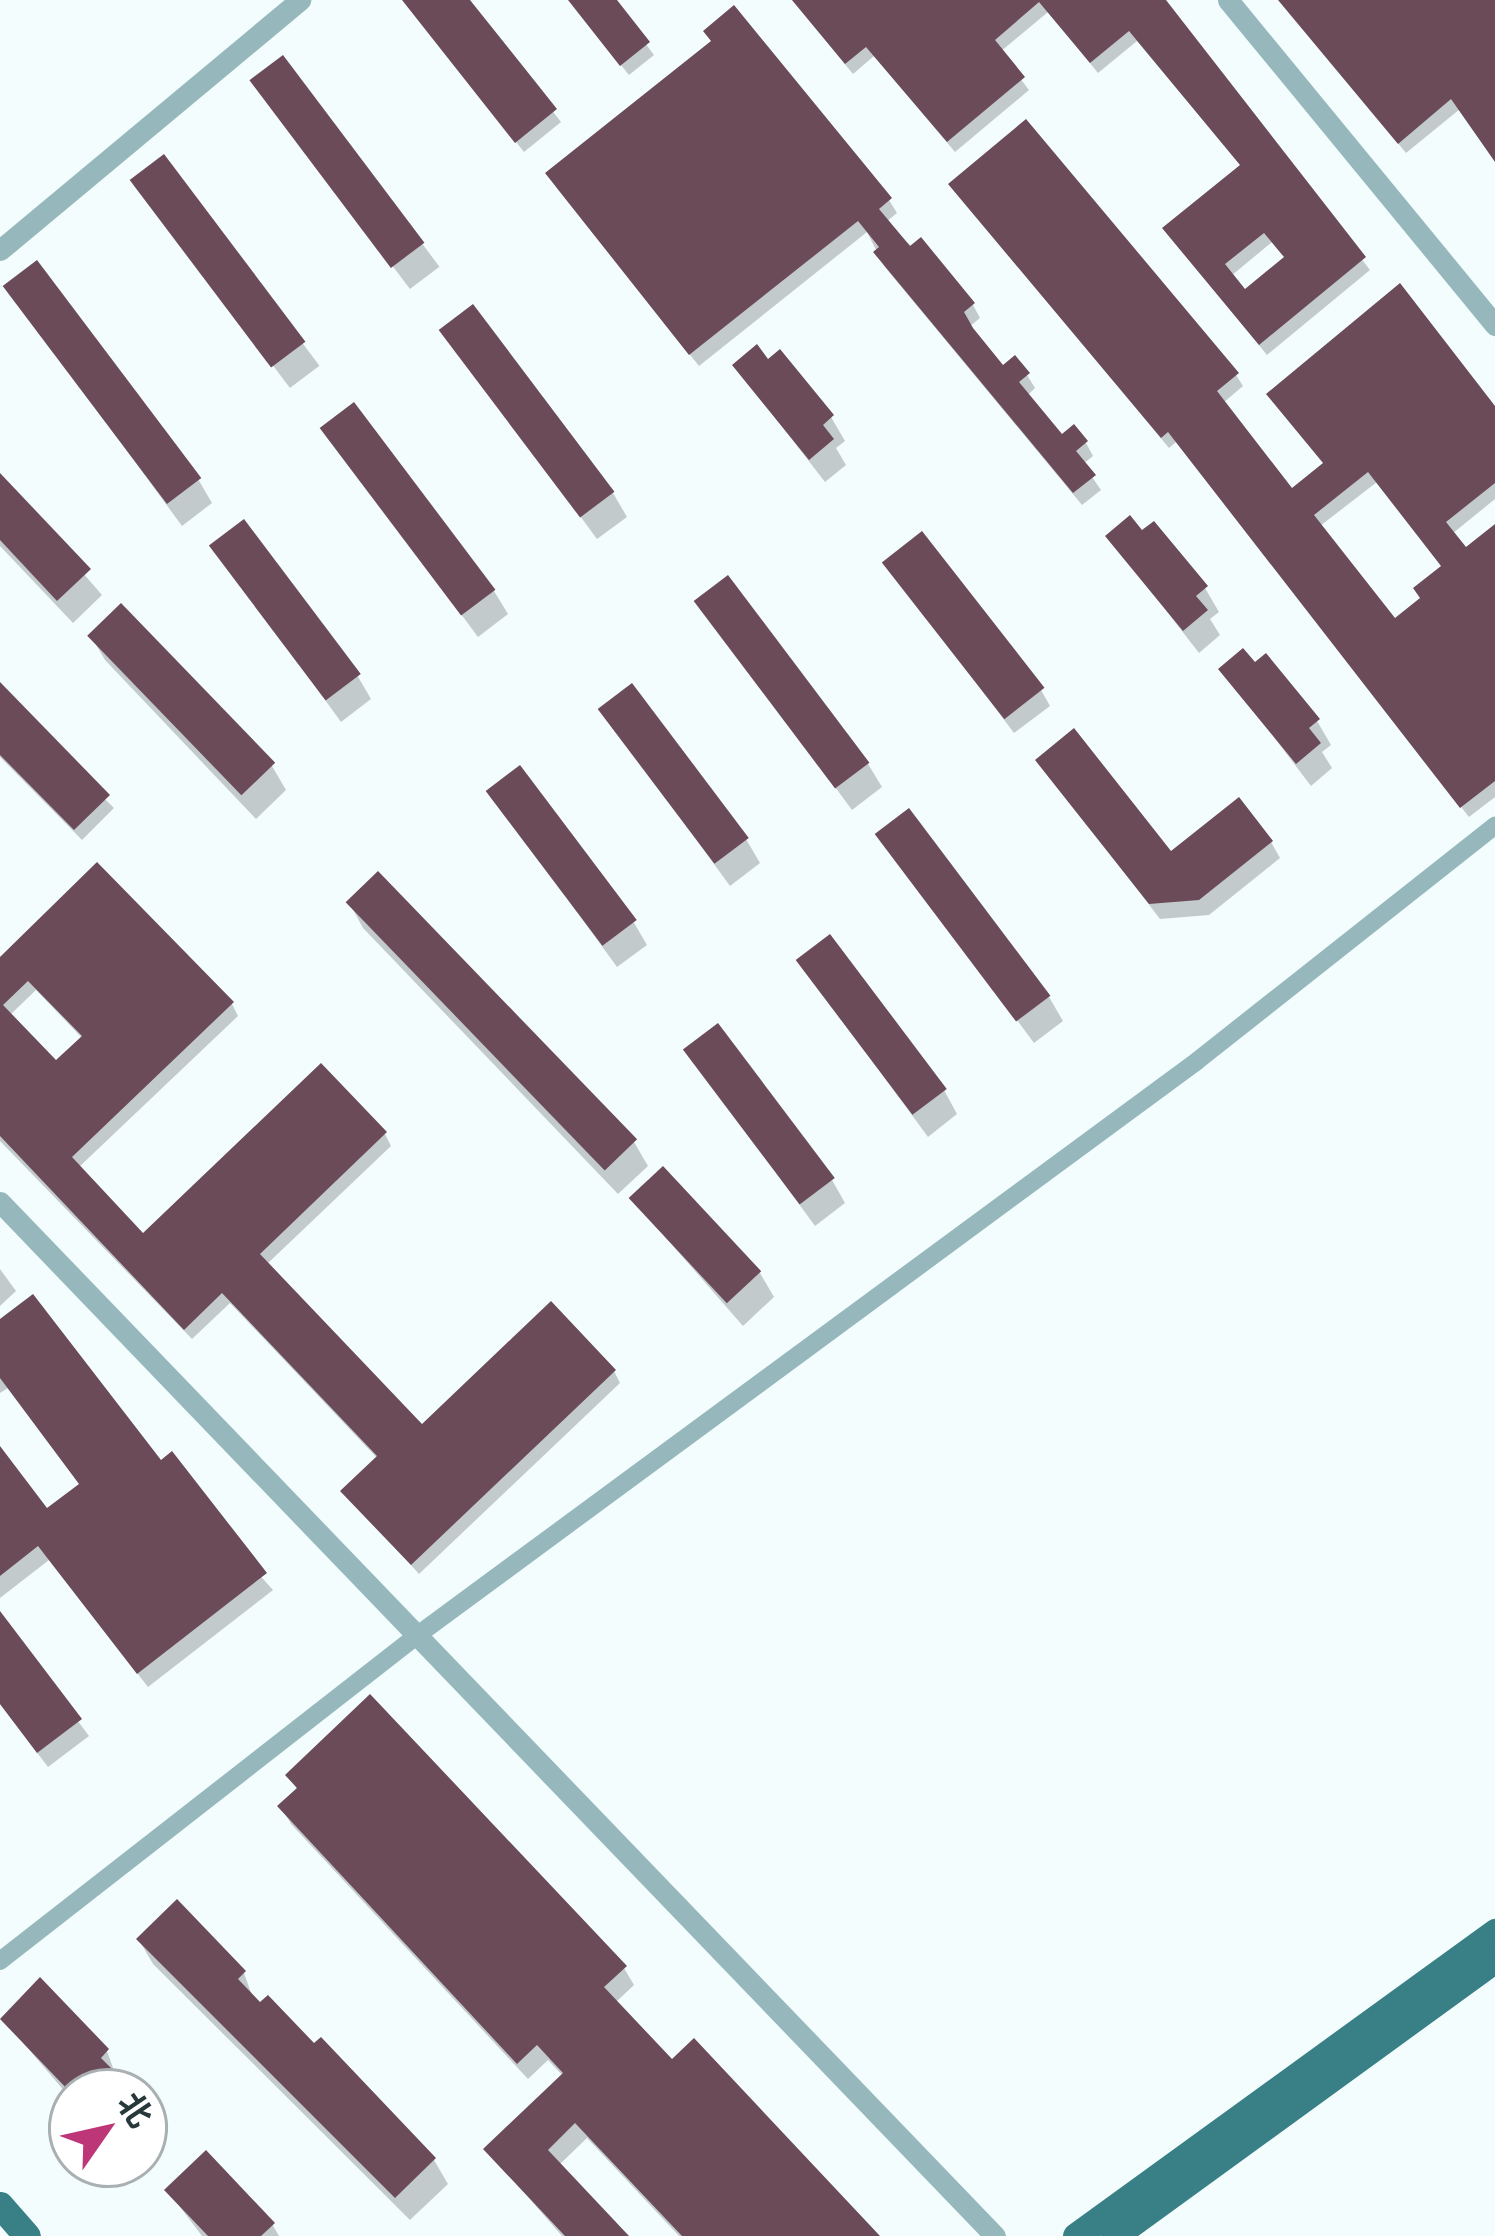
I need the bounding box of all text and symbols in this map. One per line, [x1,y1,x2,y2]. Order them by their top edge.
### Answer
north arrow [48,2068,168,2188]
text: 北 [109,2084,163,2135]

